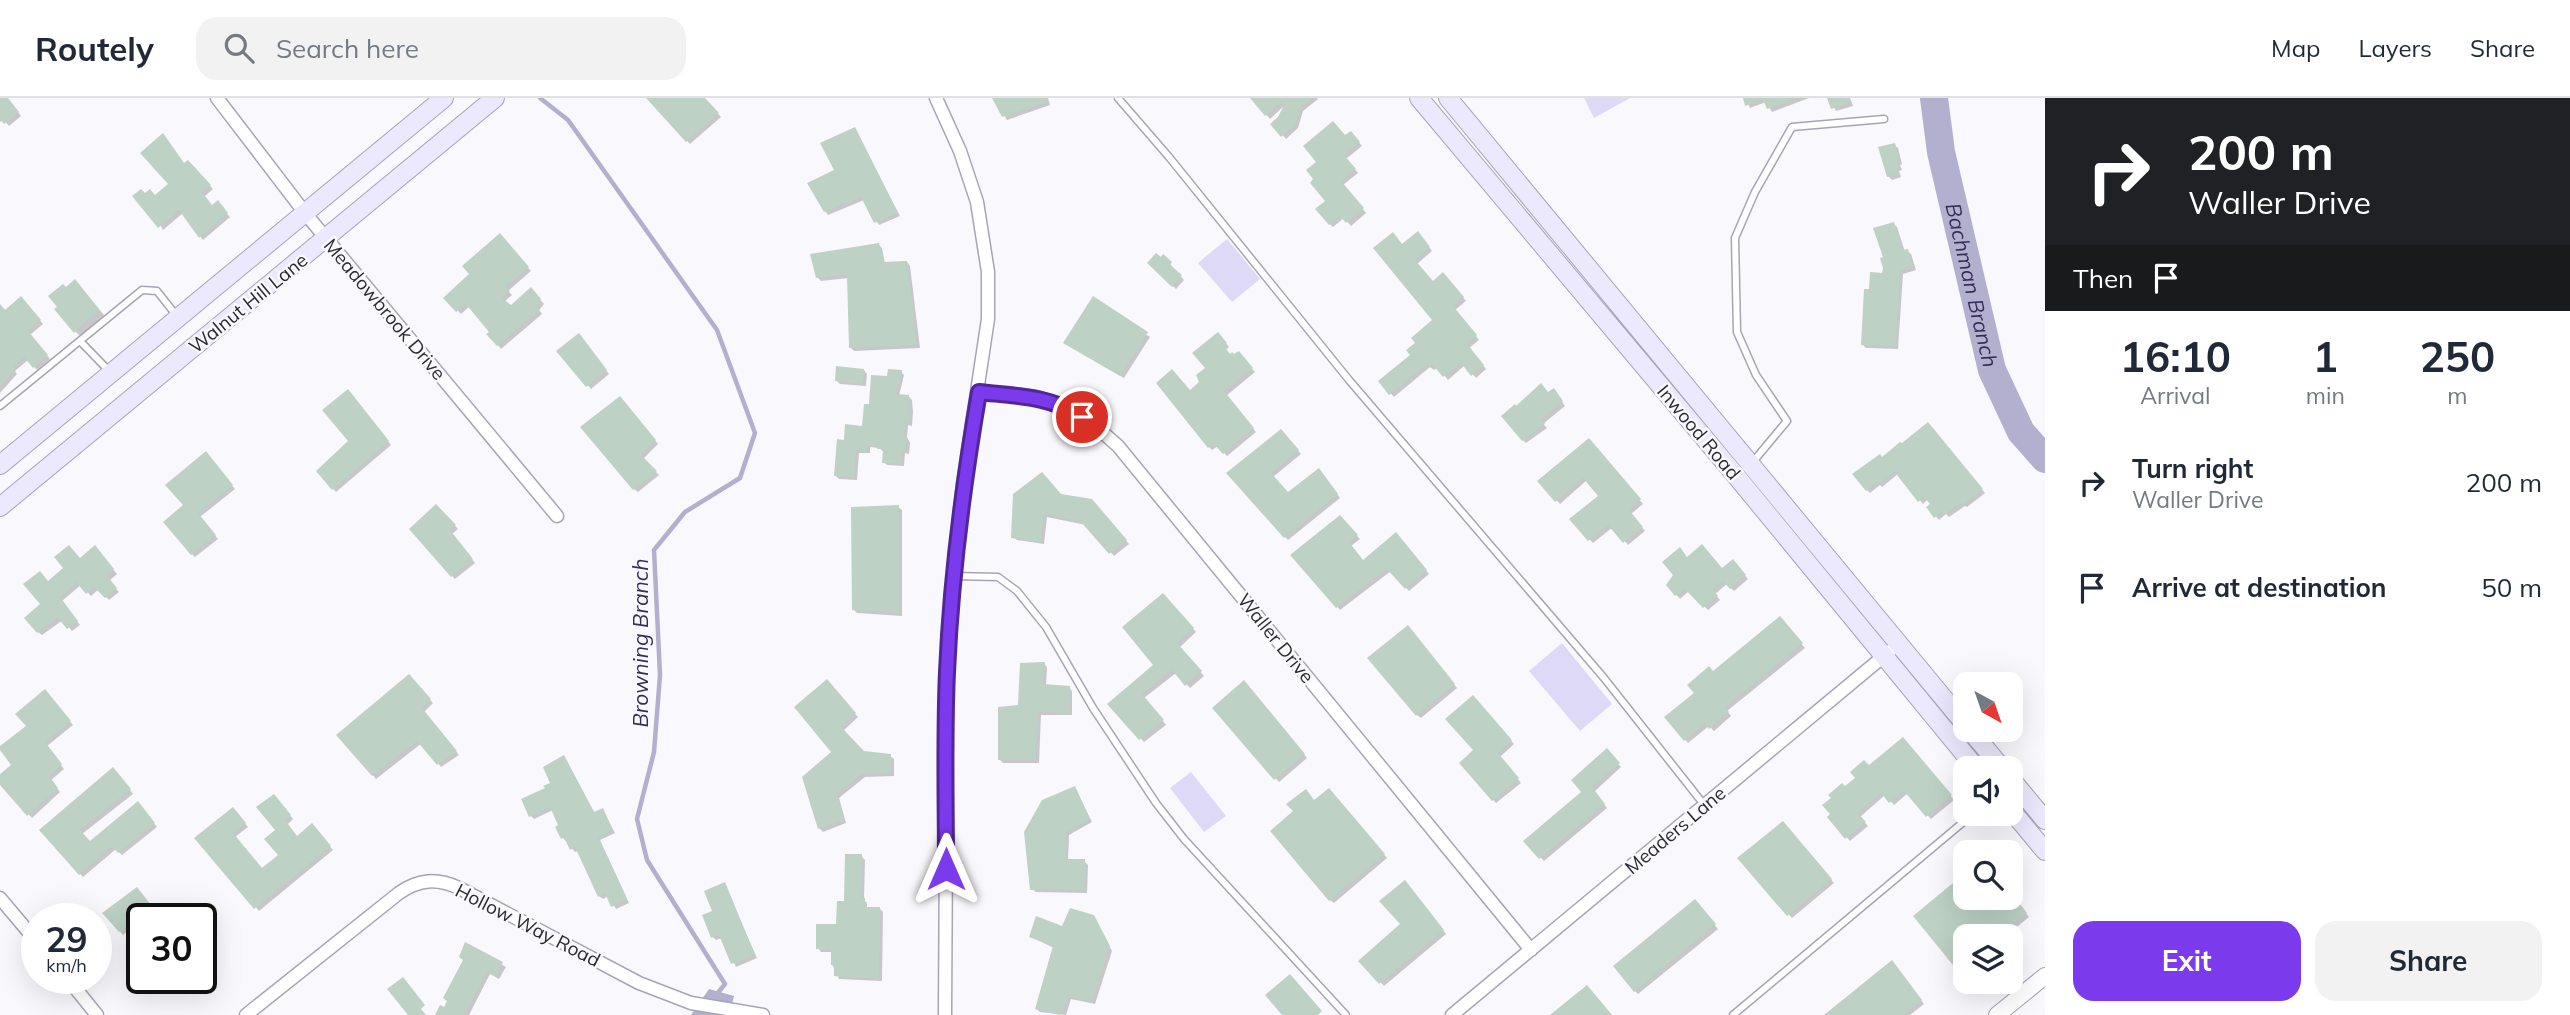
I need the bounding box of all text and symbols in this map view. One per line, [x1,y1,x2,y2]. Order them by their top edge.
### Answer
search box [196,17,686,80]
text: Routely [35,28,154,69]
icon: search [220,29,258,67]
text: Search here [276,32,419,65]
text: Map [2271,33,2320,63]
text: Layers [2358,33,2432,63]
text: Share [2470,33,2535,63]
text: 200 m [2188,121,2334,182]
icon: right [2073,126,2164,217]
text: Waller Drive [2188,182,2371,222]
water label: Bachman Branch [1940,200,2004,370]
street label: Meadowbrook Drive [319,233,451,385]
street label: Walnut Hill Lane [184,248,312,358]
icon: arrive [2147,259,2185,297]
text: Then [2073,262,2133,295]
text: 16:10 [2120,330,2231,383]
text: 1 [2313,330,2338,383]
text: 250 [2420,330,2495,383]
street label: Inwood Road [1652,379,1746,485]
text: Arrival [2140,381,2211,410]
text: min [2306,381,2345,410]
text: m [2447,381,2468,410]
pin [1052,387,1112,447]
icon: arrive [1063,398,1101,436]
text: Turn right [2132,452,2253,485]
icon: right [2073,464,2111,502]
text: 200 m [2466,466,2542,499]
text: Waller Drive [2132,485,2263,514]
water label: Browning Branch [627,558,653,728]
icon: arrive [2073,569,2111,607]
text: Arrive at destination [2132,571,2387,604]
text: 50 m [2481,571,2542,604]
street label: Waller Drive [1233,588,1319,688]
north arrow [1953,672,2023,742]
map controls [1953,672,2023,994]
button: sound [1953,756,2023,826]
street label: Meaders Lane [1620,781,1730,879]
position arrow [909,832,983,906]
button: search [1953,840,2023,910]
street label: Hollow Way Road [451,878,605,972]
speed limit sign: 30 [126,903,217,994]
text: 29 [45,917,88,961]
button: Exit [2073,921,2301,1001]
button: Share [2315,921,2542,1001]
button: layers [1953,924,2023,994]
text: km/h [46,954,87,977]

